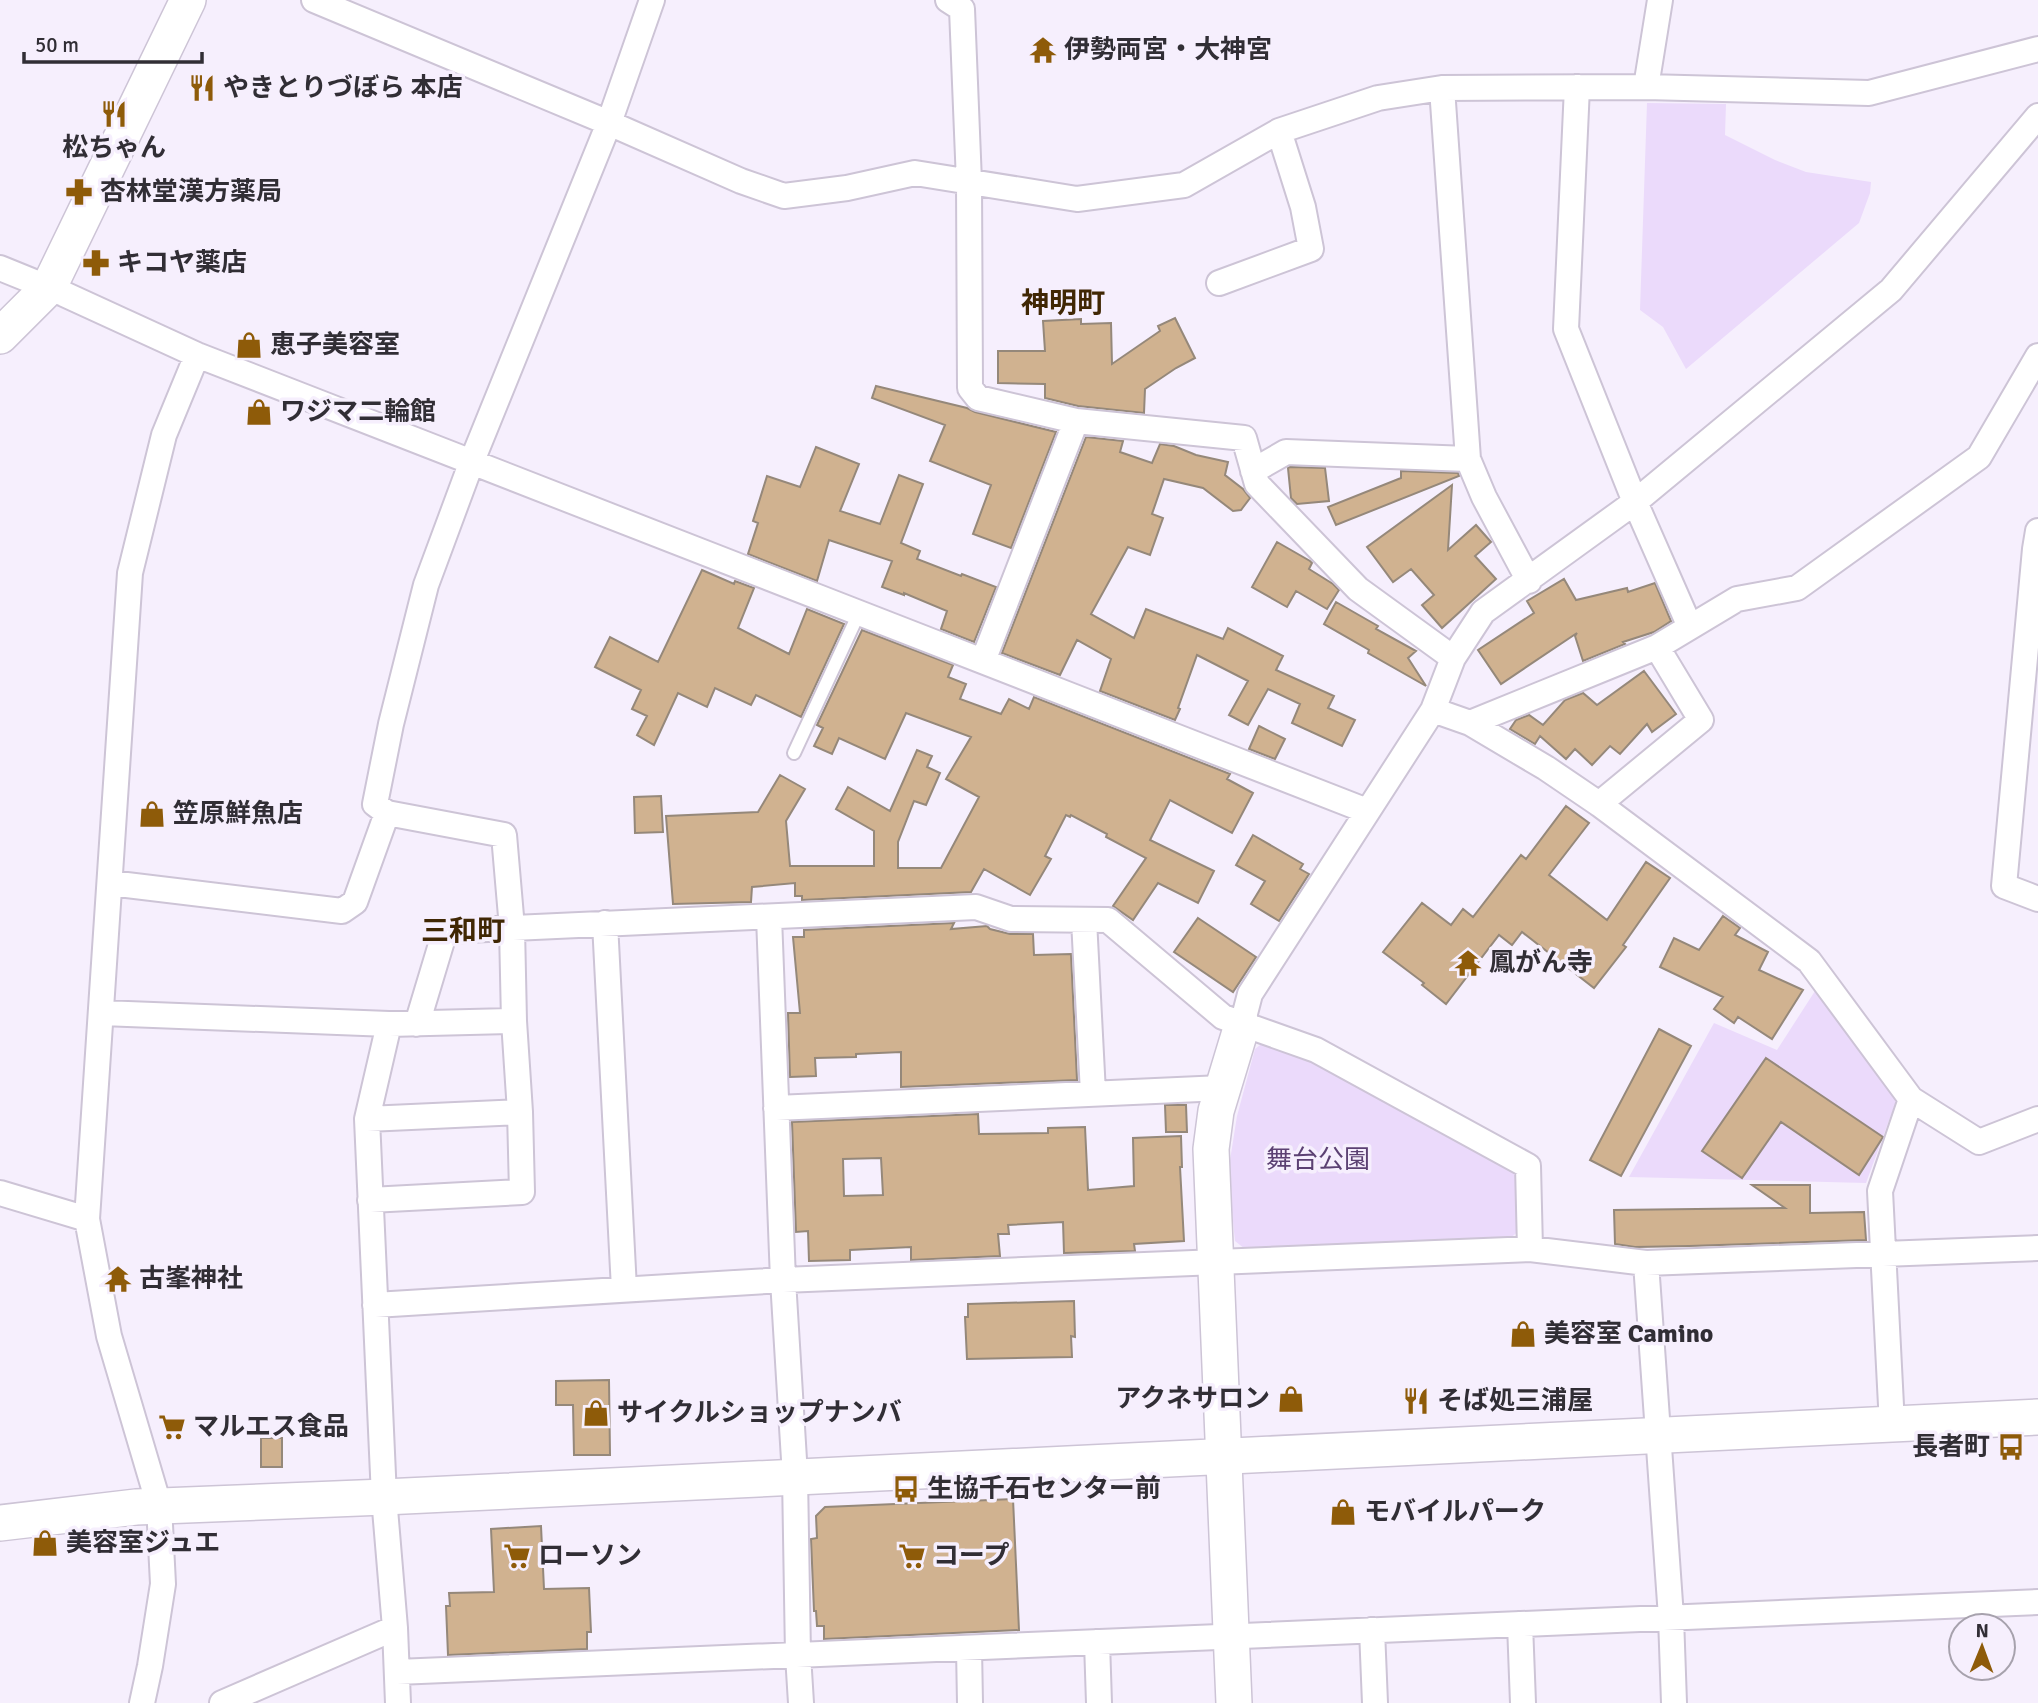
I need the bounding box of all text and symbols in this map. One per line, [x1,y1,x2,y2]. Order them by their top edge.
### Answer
scale bar [24,21,203,65]
text: 50 m [35,32,79,58]
place label: 伊勢両宮・大神宮 [1064,34,1272,66]
temple icon: 伊勢両宮・大神宮 [1028,35,1058,65]
place label: やきとりづぼら 本店 [223,72,463,104]
restaurant icon: やきとりづぼら 本店 [187,73,217,103]
restaurant icon: 松ちゃん [99,99,129,129]
place label: 松ちゃん [62,132,166,164]
place label: 杏林堂漢方薬局 [100,176,282,208]
pharmacy icon: 杏林堂漢方薬局 [64,177,94,207]
place label: キコヤ薬店 [117,247,247,279]
pharmacy icon: キコヤ薬店 [81,248,111,278]
district label: 神明町 [1021,286,1105,320]
place label: 恵子美容室 [270,329,400,361]
shop icon: 恵子美容室 [234,330,264,360]
place label: ワジマ二輪館 [280,396,436,428]
shop icon: ワジマ二輪館 [244,397,274,427]
place label: 笠原鮮魚店 [173,798,303,830]
shop icon: 笠原鮮魚店 [137,799,167,829]
district label: 三和町 [421,914,505,948]
place label: 鳳がん寺 [1489,947,1593,979]
temple icon: 鳳がん寺 [1453,948,1483,978]
park label: 舞台公園 [1266,1144,1370,1176]
place label: 古峯神社 [139,1263,243,1295]
temple icon: 古峯神社 [103,1264,133,1294]
place label: 美容室 Camino [1544,1318,1713,1350]
shop icon: 美容室 Camino [1508,1319,1538,1349]
place label: アクネサロン [1115,1383,1270,1415]
shop icon: アクネサロン [1276,1384,1306,1414]
place label: そば処三浦屋 [1437,1385,1593,1417]
restaurant icon: そば処三浦屋 [1401,1386,1431,1416]
place label: サイクルショップナンバ [617,1397,902,1429]
shop icon: サイクルショップナンバ [581,1398,611,1428]
place label: マルエス食品 [193,1411,349,1443]
supermarket icon: マルエス食品 [157,1412,187,1442]
place label: 長者町 [1912,1431,1990,1463]
bus stop icon: 長者町 [1996,1432,2026,1462]
place label: 生協千石センター前 [927,1473,1161,1505]
bus stop icon: 生協千石センター前 [891,1474,921,1504]
place label: モバイルパーク [1364,1496,1546,1528]
shop icon: モバイルパーク [1328,1497,1358,1527]
place label: 美容室ジュエ [66,1527,220,1559]
shop icon: 美容室ジュエ [30,1528,60,1558]
place label: ローソン [538,1540,642,1572]
place label: コープ [933,1540,1009,1572]
supermarket icon: ローソン [502,1541,532,1571]
supermarket icon: コープ [897,1541,927,1571]
north arrow [1947,1612,2017,1682]
text: N [1975,1619,1989,1643]

